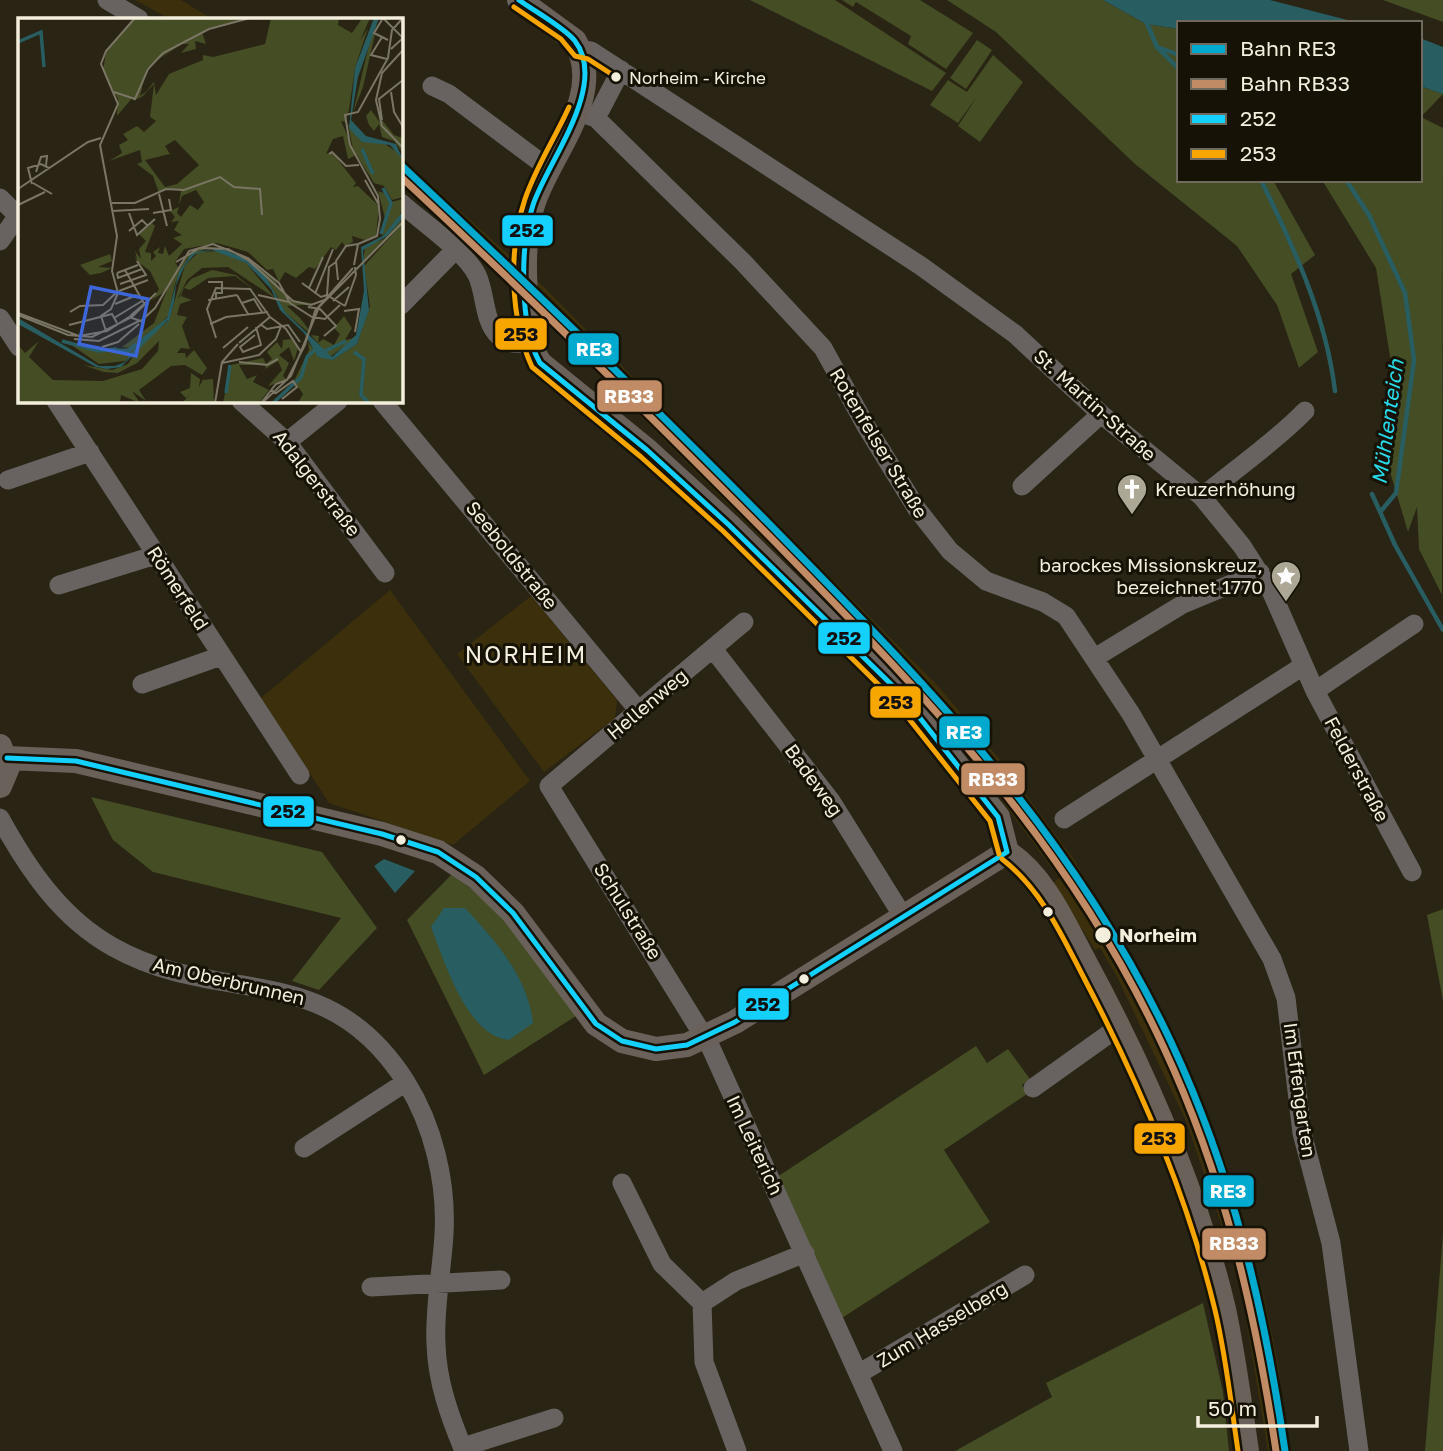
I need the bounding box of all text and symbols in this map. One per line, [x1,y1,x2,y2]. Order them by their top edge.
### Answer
inset map [18,18,402,402]
legend [1177,21,1422,182]
text: Bahn RE3 [1240,35,1336,61]
place label: Norheim - Kirche [629,67,766,88]
marker: Norheim - Kirche [609,70,623,84]
text: Bahn RB33 [1240,70,1350,96]
text: 252 [1240,105,1277,131]
text: 253 [1240,140,1277,166]
line badge: 252 [501,214,554,247]
text: 252 [510,218,544,241]
line badge: 253 [494,317,548,351]
text: 253 [504,322,538,345]
line badge: RE3 [567,332,620,366]
text: RE3 [576,337,612,360]
street label: St. Martin-Straße [1030,344,1161,465]
water label: Mühlenteich [1365,357,1409,486]
street label: Rotenfelser Straße [826,364,933,522]
line badge: RB33 [596,379,663,413]
text: RB33 [604,384,654,407]
street label: Adalgerstraße [269,425,366,540]
church icon: Kreuzerhöhung [1115,472,1149,516]
place label: Kreuzerhöhung [1155,477,1296,500]
street label: Seeboldstraße [462,496,563,613]
street label: Römerfeld [143,542,214,634]
place label: barockes Missionskreuz, bezeichnet 1770 [1039,553,1263,598]
place icon: barockes Missionskreuz, bezeichnet 1770 [1269,559,1303,603]
line badge: 252 [817,621,871,655]
text: 252 [827,626,861,649]
district label: NORHEIM [465,640,587,668]
street label: Hellenweg [602,663,692,744]
line badge: 253 [869,685,922,719]
text: 253 [879,690,913,713]
street label: Felderstraße [1320,712,1395,825]
line badge: RE3 [938,715,991,749]
text: RE3 [946,720,982,743]
street label: Badeweg [780,739,848,820]
line badge: RB33 [960,762,1026,796]
text: RB33 [968,767,1018,790]
line badge: 252 [262,795,315,828]
text: 252 [271,799,305,822]
unlabelled marker [394,833,408,847]
street label: Schulstraße [590,858,667,963]
unlabelled marker [1041,905,1055,919]
place label: Norheim [1119,923,1197,946]
marker: Norheim [1093,925,1113,945]
street label: Am Oberbrunnen [151,952,307,1009]
unlabelled marker [797,972,811,986]
line badge: 252 [737,987,790,1021]
text: 252 [746,992,780,1015]
street label: Im Effengarten [1280,1021,1321,1159]
street label: Im Leiterich [722,1091,789,1198]
line badge: 253 [1133,1122,1186,1155]
text: 253 [1142,1126,1176,1149]
line badge: RE3 [1202,1174,1255,1208]
text: RE3 [1210,1179,1246,1202]
line badge: RB33 [1201,1227,1267,1261]
text: RB33 [1209,1231,1259,1254]
street label: Zum Hasselberg [872,1276,1011,1372]
scale bar [1198,1384,1317,1428]
text: 50 m [1208,1395,1257,1421]

